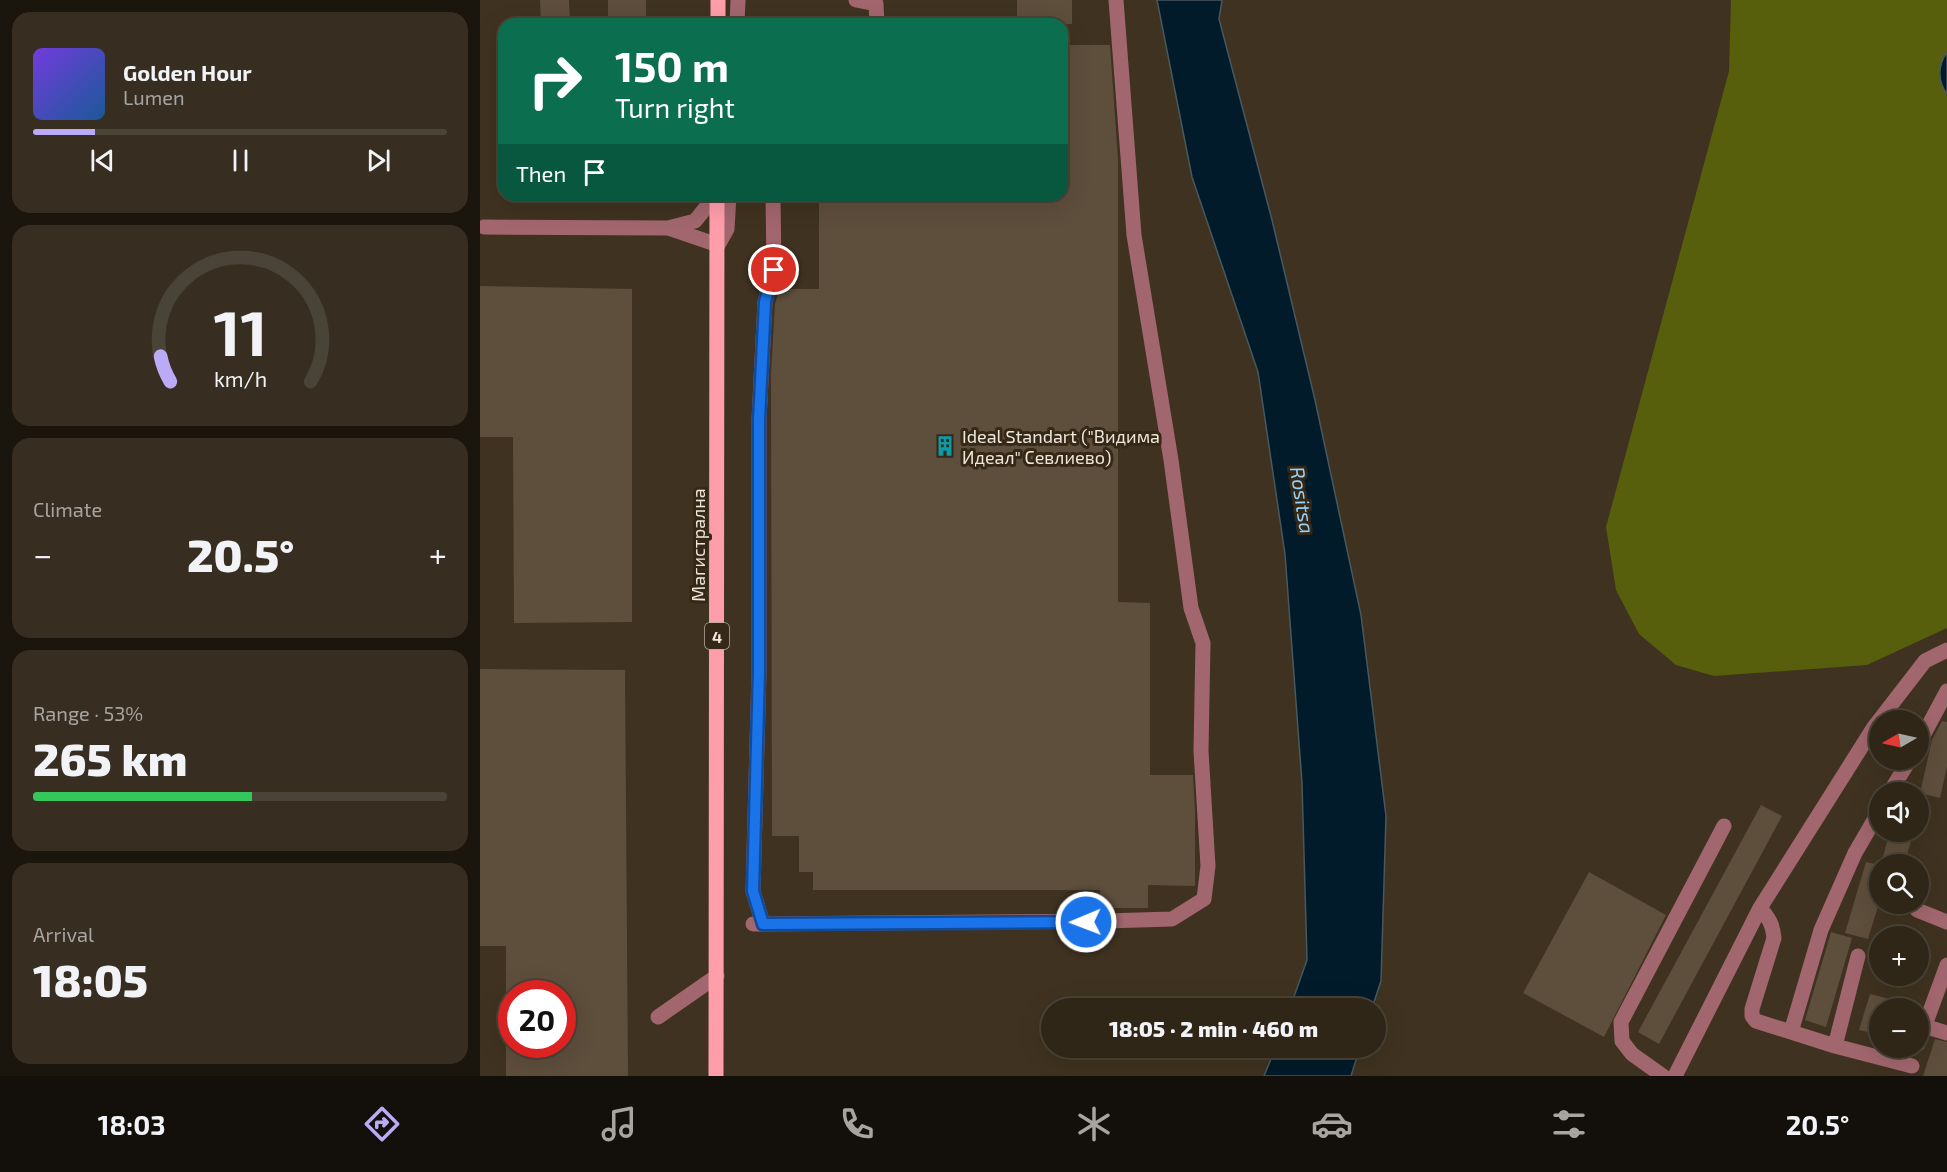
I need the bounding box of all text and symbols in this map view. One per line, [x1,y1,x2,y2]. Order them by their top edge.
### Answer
text: 150 m [615,40,729,90]
icon: right [516,42,594,120]
text: Golden Hour [123,59,252,85]
text: Lumen [123,85,185,109]
text: Turn right [615,91,735,123]
icon: previous [86,144,119,177]
icon: pause [224,144,257,177]
icon: next [362,144,395,177]
icon: arrive [578,156,611,189]
text: Then [516,160,566,186]
pin [748,244,799,295]
icon: arrive [757,253,790,286]
text: 11 [213,294,267,369]
text: km/h [213,367,267,392]
place label: Ideal Standart ("Видима Идеал" Севлиево) [962,425,1160,468]
building icon: Ideal Standart ("Видима Идеал" Севлиево) [933,434,957,458]
water label: Rositsa [1286,465,1320,535]
street label: Магистрална [687,488,709,602]
text: Climate [33,497,102,521]
text: 20.5° [187,527,294,581]
text: − [33,534,52,574]
text: + [429,534,447,574]
road number: 4 [705,623,729,649]
text: Range · 53% [33,701,143,725]
north arrow [1869,710,1929,770]
map controls [1869,710,1929,1058]
text: 265 km [33,731,188,785]
button: sound [1869,782,1929,842]
button: search [1869,854,1929,914]
position arrow [1054,890,1118,954]
text: Arrival [33,922,94,946]
button: + [1869,926,1929,986]
text: 18:05 [33,952,148,1006]
speed limit sign: 20 [498,980,576,1058]
button: − [1869,998,1929,1058]
text: 18:05 · 2 min · 460 m [1109,1015,1318,1041]
icon: directions [361,1103,403,1145]
icon: music [598,1103,640,1145]
icon: phone [836,1103,878,1145]
icon: climate [1073,1103,1115,1145]
icon: car [1311,1103,1353,1145]
icon: filters [1548,1103,1590,1145]
text: 18:03 [98,1108,166,1140]
text: 20.5° [1786,1108,1849,1140]

